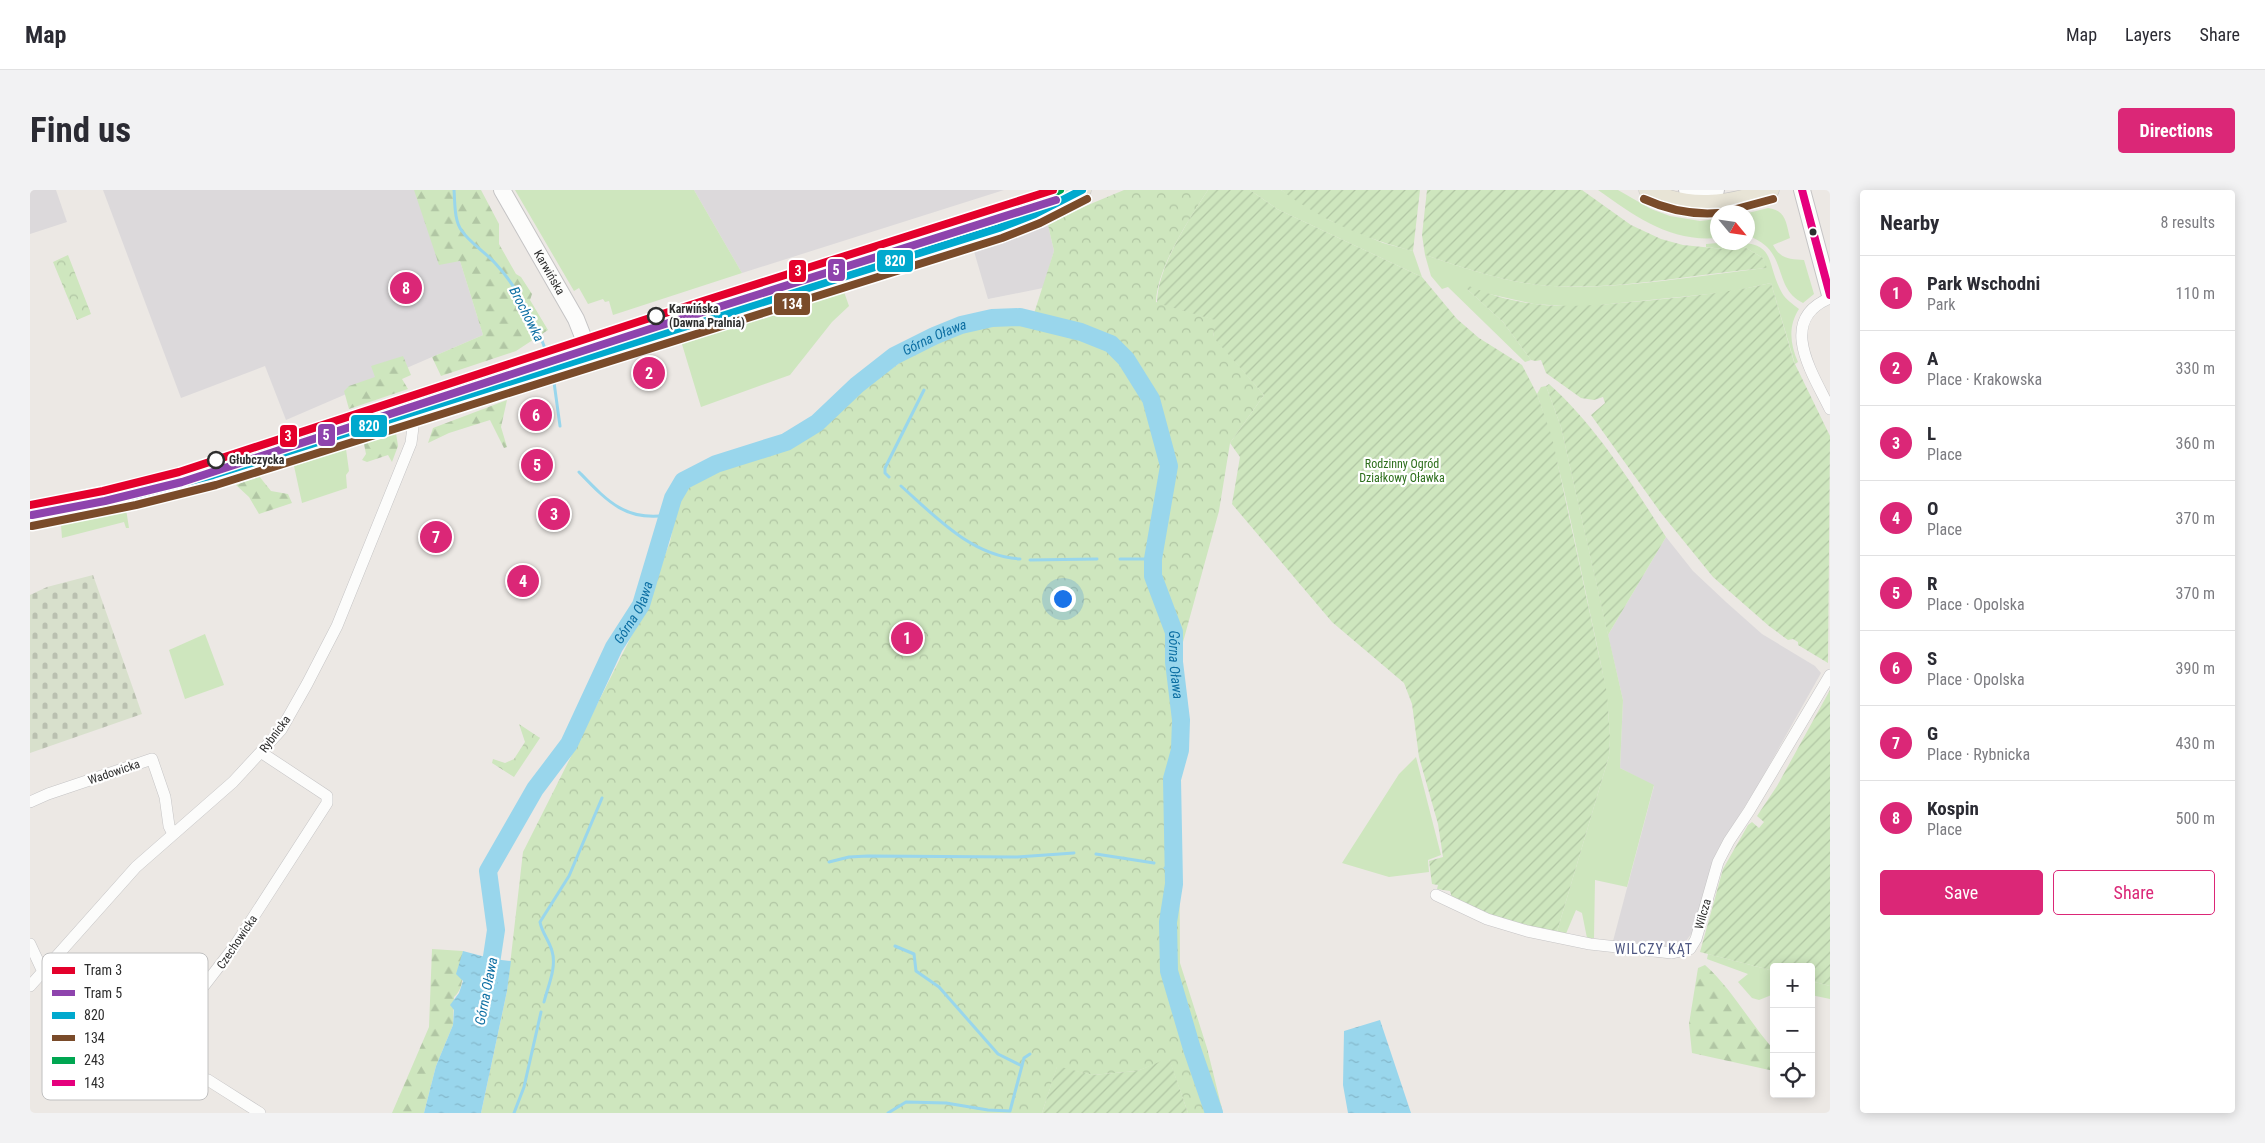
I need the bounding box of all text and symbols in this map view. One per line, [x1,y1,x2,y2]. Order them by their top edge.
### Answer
text: Map [25,21,66,49]
text: Map [2066,24,2097,45]
text: Layers [2125,24,2172,45]
text: Share [2200,24,2240,45]
button: Directions [2118,108,2235,153]
text: Find us [30,110,131,151]
north arrow [1710,205,1755,250]
text: Nearby [1880,211,1939,235]
text: 8 results [2160,213,2215,232]
unlabelled marker [1808,227,1818,237]
street label: Karwińska [531,248,568,297]
line badge: 820 [876,249,914,273]
text: 820 [884,253,906,269]
line badge: 5 [827,258,846,282]
line badge: 3 [788,259,807,283]
text: 5 [832,262,840,278]
text: 3 [794,263,802,279]
pin: 8 [390,269,422,307]
text: Park Wschodni [1927,272,2040,295]
water label: Brochówka [506,284,548,344]
text: 1 [1892,284,1900,303]
text: 110 m [2176,284,2215,303]
line badge: 134 [773,292,811,316]
text: Park [1927,295,1956,314]
text: 134 [781,296,803,312]
place label: Karwińska (Dawna Pralnia) [669,302,745,330]
marker: Karwińska (Dawna Pralnia) [647,307,665,325]
water label: Górna Oława [900,316,968,359]
text: A [1927,347,1938,370]
pin: 2 [633,354,665,392]
text: 2 [1892,359,1900,378]
text: 330 m [2176,359,2215,378]
text: Place · Krakowska [1927,370,2042,389]
pin: 6 [520,396,552,434]
line badge: 820 [350,414,388,438]
text: 820 [358,418,380,434]
text: L [1927,422,1936,445]
line badge: 5 [317,423,336,447]
line badge: 3 [279,424,298,448]
text: 5 [322,427,330,443]
text: 3 [284,428,292,444]
text: 3 [1892,434,1900,453]
text: 360 m [2176,434,2215,453]
text: Place [1927,445,1962,464]
pin: 5 [521,446,553,484]
marker: Głubczycka [207,451,225,469]
place label: Głubczycka [229,453,285,467]
park label: Rodzinny Ogród Działkowy Oławka [1359,457,1445,485]
pin: 3 [538,495,570,533]
text: O [1927,497,1938,520]
text: 4 [1892,509,1900,528]
text: 370 m [2176,509,2215,528]
pin: 7 [420,518,452,556]
text: Place [1927,520,1962,539]
pin: 4 [507,562,539,600]
text: R [1927,572,1938,595]
water label: Górna Oława [610,579,656,647]
text: 5 [1892,584,1900,603]
text: 370 m [2176,584,2215,603]
your location [1050,586,1076,612]
text: Place · Opolska [1927,595,2025,614]
pin: 1 [891,619,923,657]
water label: Górna Oława [1166,631,1186,700]
text: S [1927,647,1937,670]
text: 6 [1892,659,1900,678]
text: 390 m [2176,659,2215,678]
text: Place · Opolska [1927,670,2025,689]
street label: Rybnicka [257,713,294,755]
text: G [1927,722,1938,745]
text: 7 [1892,734,1900,753]
text: 430 m [2176,734,2215,753]
text: Place · Rybnicka [1927,745,2030,764]
street label: Wadowicka [86,757,142,787]
text: Kospin [1927,797,1979,820]
text: 8 [1892,809,1900,828]
text: 500 m [2176,809,2215,828]
text: Place [1927,820,1962,839]
button: Save [1880,870,2043,915]
button: Share [2053,870,2215,915]
street label: Wilcza [1692,897,1714,931]
street label: Czechowicka [214,912,260,972]
district label: WILCZY KĄT [1615,941,1693,957]
legend [42,953,208,1100]
water label: Górna Oława [472,956,500,1026]
text: Tram 3 [84,962,122,978]
map controls [1770,963,1815,1098]
button: + [1770,963,1815,1008]
text: Tram 5 [84,985,122,1001]
text: 820 [84,1007,105,1023]
button: − [1770,1008,1815,1053]
text: 134 [84,1030,105,1046]
text: 243 [84,1052,105,1068]
button: locate [1770,1053,1815,1098]
text: 143 [84,1075,105,1091]

